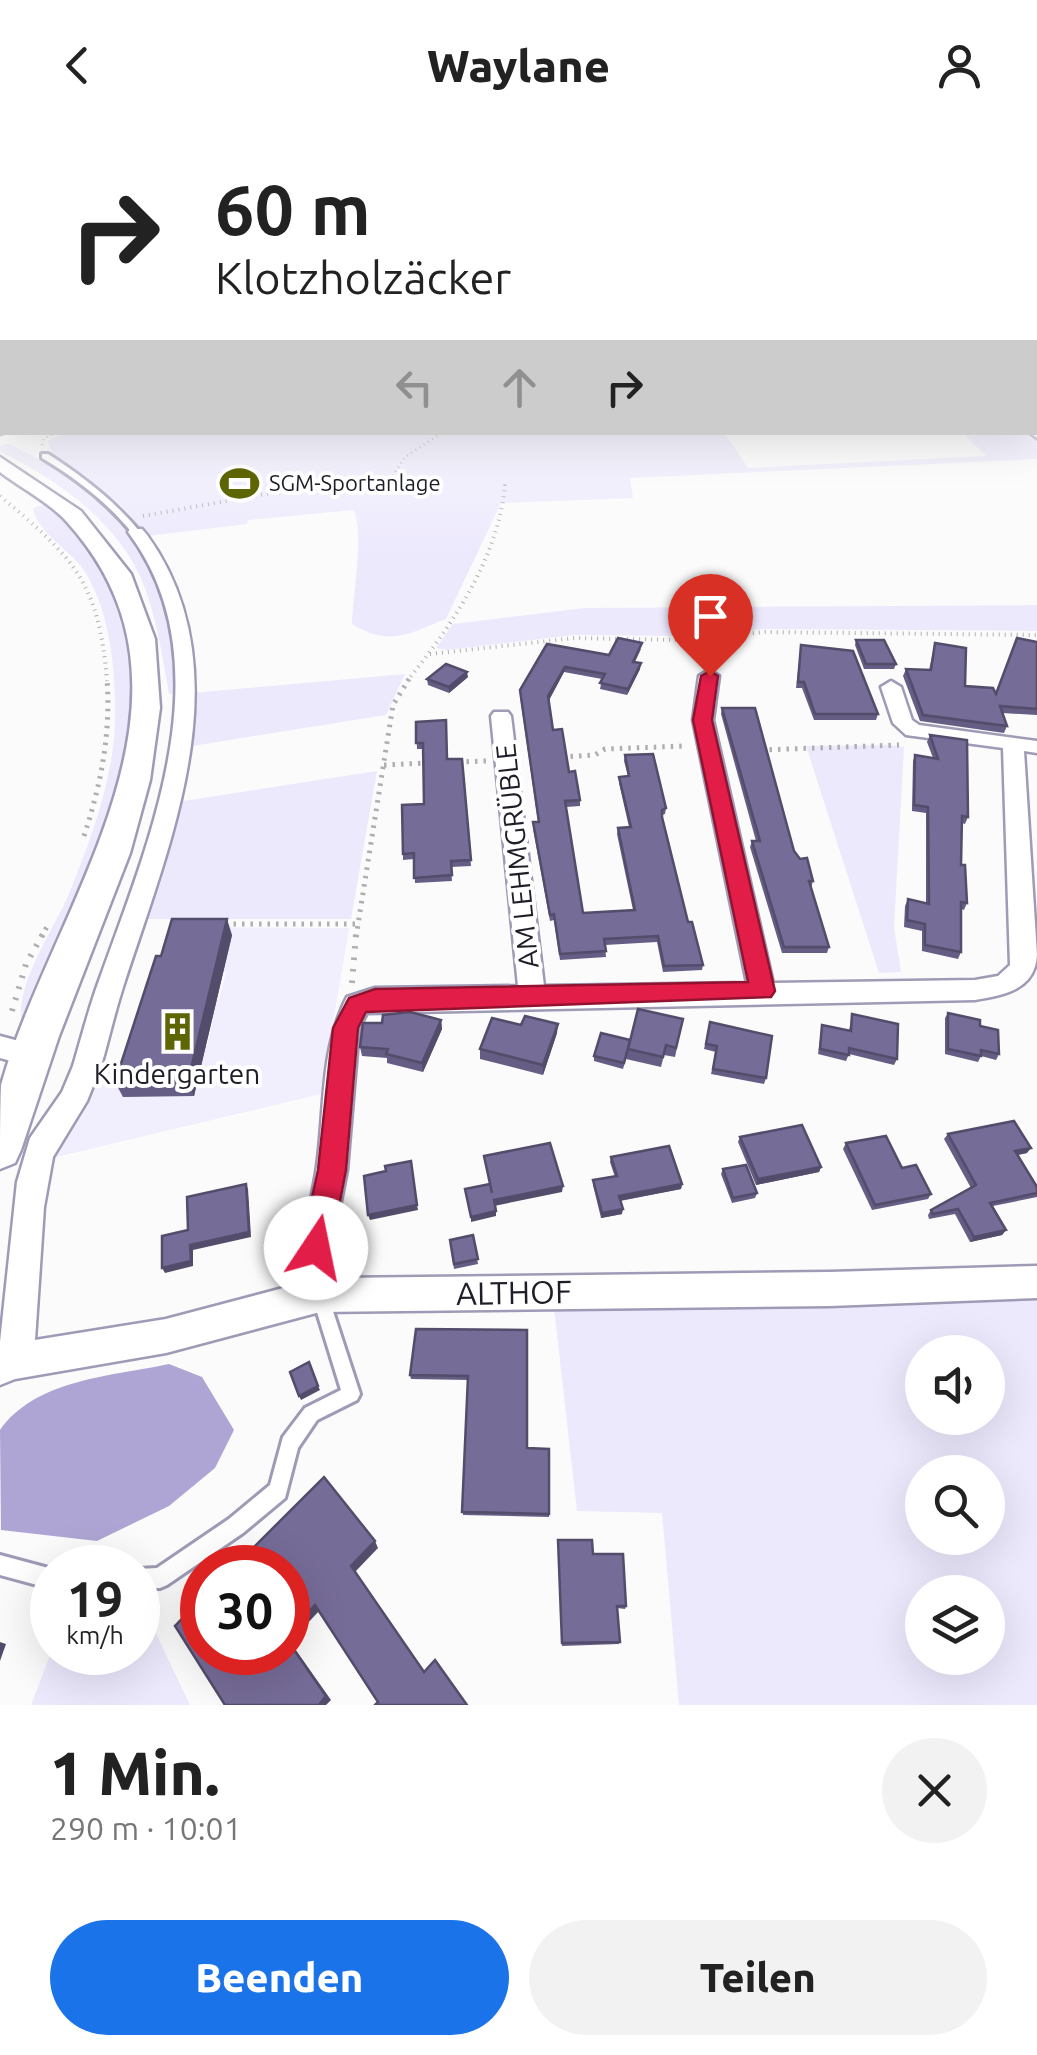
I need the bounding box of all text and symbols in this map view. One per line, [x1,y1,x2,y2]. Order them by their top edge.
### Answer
icon: back [50,38,105,93]
icon: person [932,38,987,93]
text: Waylane [427,40,610,91]
icon: right [50,170,180,300]
text: 60 m [215,170,371,248]
text: Klotzholzäcker [215,252,511,303]
icon: left [387,360,442,415]
icon: ahead [492,360,547,415]
icon: right [597,360,652,415]
sports icon: SGM-Sportanlage [218,462,260,504]
place label: SGM-Sportanlage [269,470,441,495]
pin [668,574,753,677]
icon: arrive [683,589,738,644]
street label: AM LEHMGRÜBLE [489,742,544,970]
building icon: Kindergarten [156,1010,198,1052]
place label: Kindergarten [94,1058,260,1089]
position arrow [264,1196,368,1300]
street label: ALTHOF [456,1273,572,1311]
map controls [905,1335,1005,1675]
button: sound [905,1335,1005,1435]
button: search [905,1455,1005,1555]
speed limit sign: 30 [180,1545,310,1675]
text: 19 [67,1570,123,1626]
button: layers [905,1575,1005,1675]
text: km/h [66,1621,124,1649]
button: close [882,1738,987,1843]
text: 1 Min. [50,1739,220,1806]
text: 290 m · 10:01 [50,1810,242,1846]
button: Beenden [50,1920,509,2035]
button: Teilen [529,1920,987,2035]

